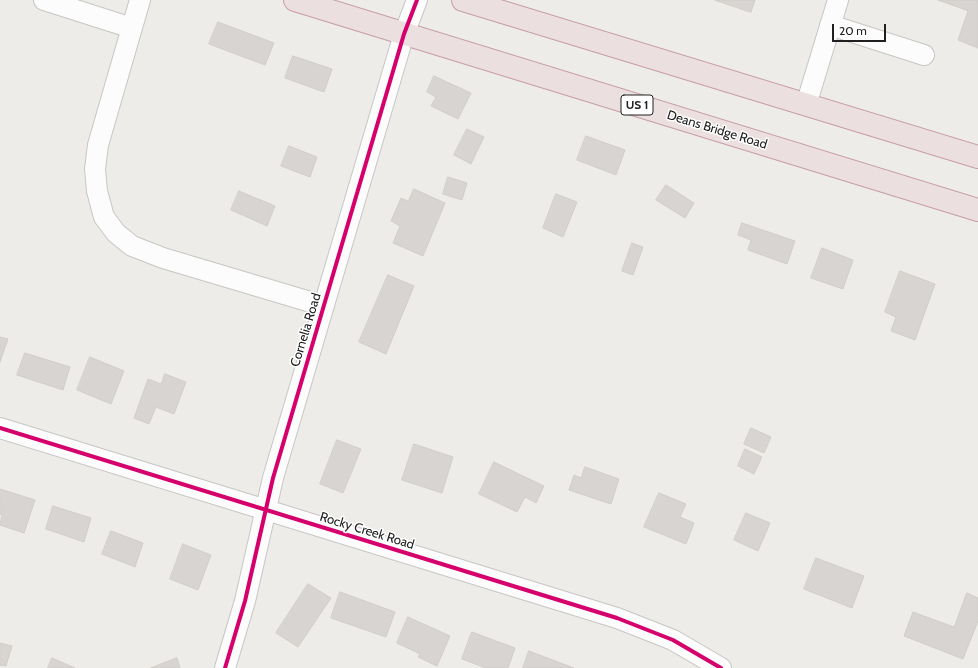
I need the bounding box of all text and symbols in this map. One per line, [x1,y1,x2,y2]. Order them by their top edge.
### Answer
scale bar [834,16,888,42]
text: 20 m [839,23,867,38]
road number: US 1 [621,95,653,115]
street label: Deans Bridge Road [665,107,769,153]
street label: Cornelia Road [287,291,325,369]
street label: Rocky Creek Road [318,509,416,553]

